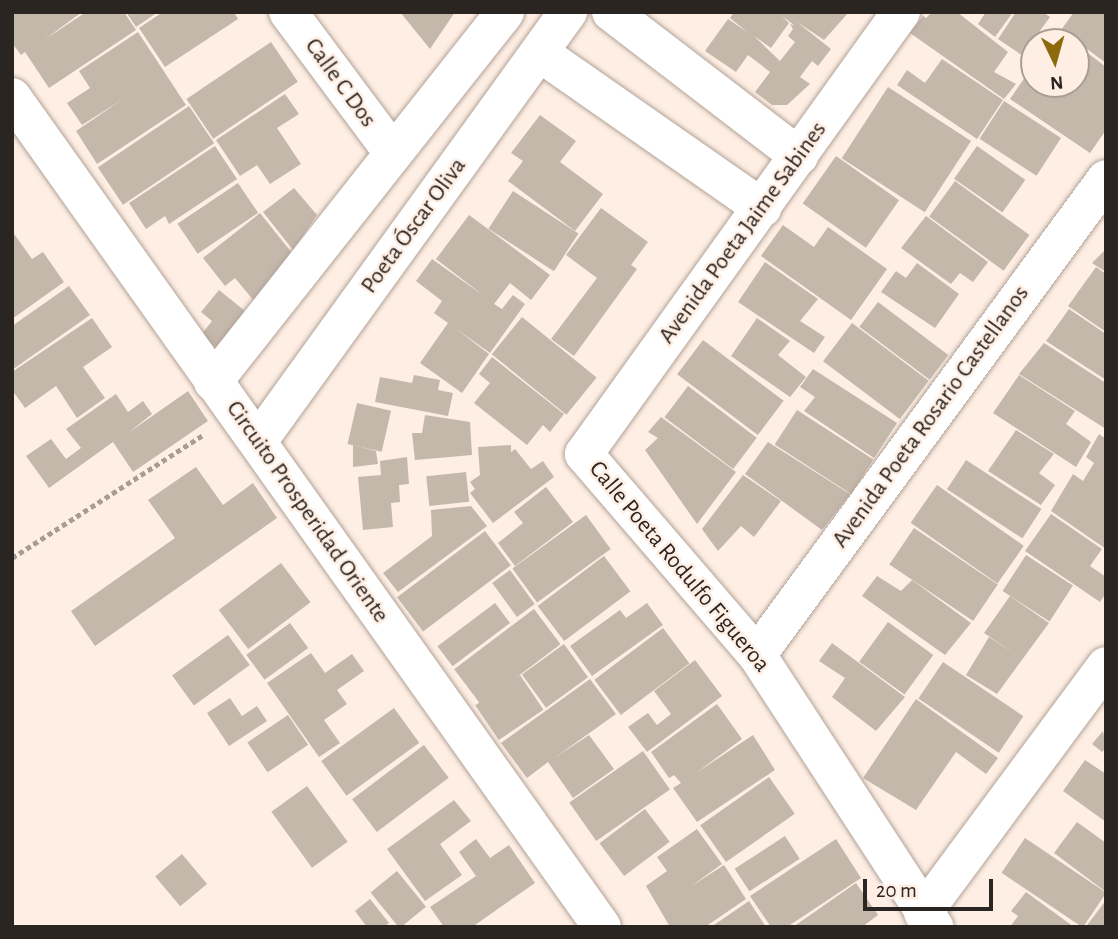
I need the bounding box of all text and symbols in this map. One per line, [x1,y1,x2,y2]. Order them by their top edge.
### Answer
north arrow [1020,28,1090,98]
street label: Calle C Dos [298,33,382,133]
text: N [1049,72,1064,92]
street label: Avenida Poeta Jaime Sabines [653,116,833,350]
street label: Poeta Óscar Oliva [355,153,473,299]
street label: Avenida Poeta Rosario Castellanos [826,280,1036,554]
street label: Circuito Prosperidad Oriente [219,396,395,628]
street label: Calle Poeta Rodulfo Figueroa [582,456,776,678]
scale bar [866,866,996,910]
text: 20 m [876,880,917,901]

